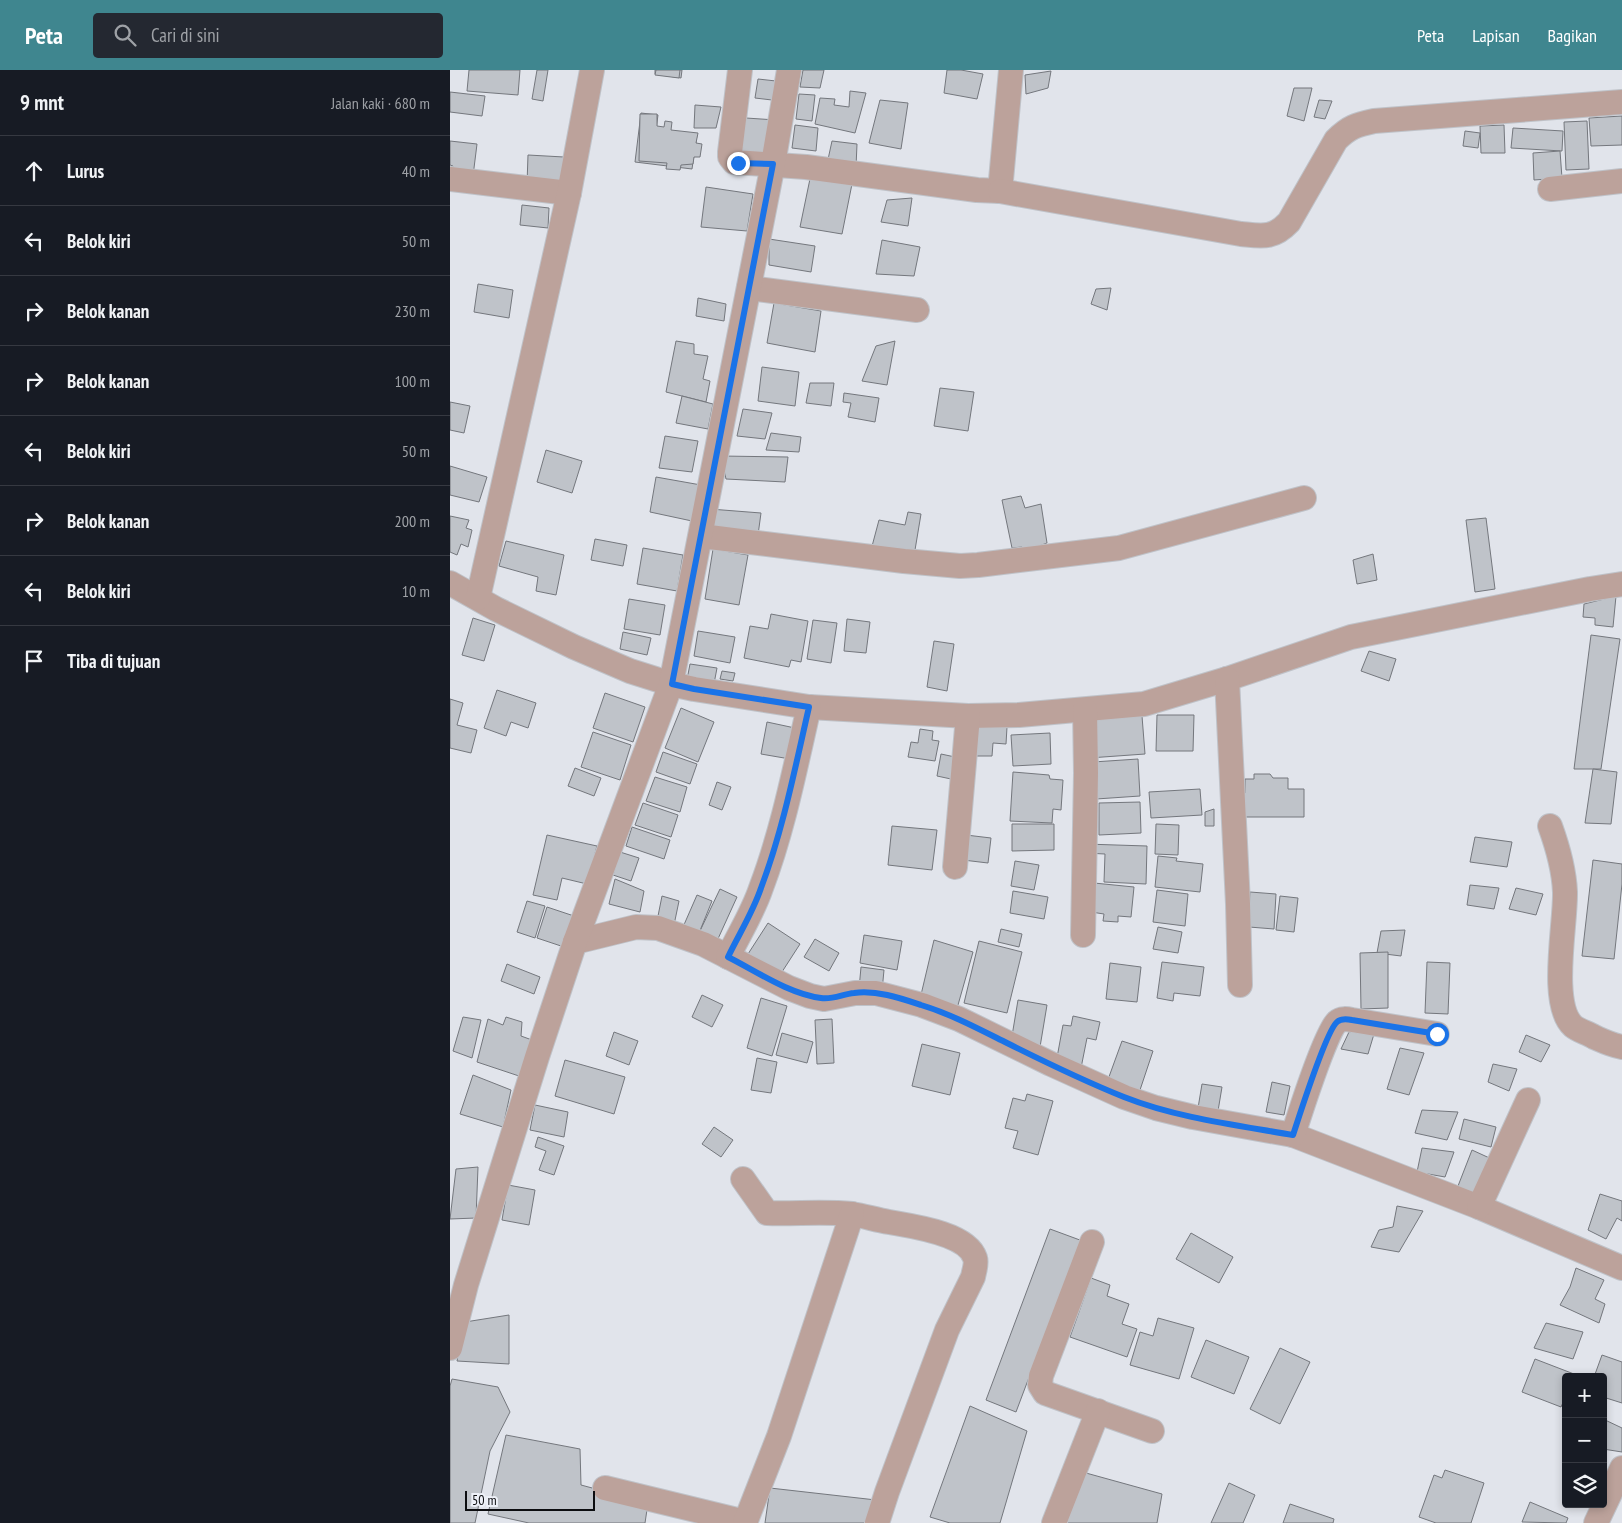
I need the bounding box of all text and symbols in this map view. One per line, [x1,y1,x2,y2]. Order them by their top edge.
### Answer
search box [93,13,443,58]
text: Peta [25,20,63,51]
icon: search [111,21,139,49]
text: Cari di sini [151,23,220,47]
text: Peta [1417,24,1444,47]
text: Lapisan [1472,24,1520,47]
text: Bagikan [1548,24,1597,47]
text: 9 mnt [20,89,64,116]
text: Jalan kaki · 680 m [331,93,430,113]
route end [727,152,750,175]
icon: ahead [20,157,48,185]
text: Lurus [67,159,104,183]
text: 40 m [402,161,430,181]
icon: left [20,227,48,255]
text: Belok kiri [67,229,131,253]
text: 50 m [402,231,430,251]
icon: right [20,297,48,325]
text: Belok kanan [67,299,149,323]
text: 230 m [395,301,430,321]
icon: right [20,367,48,395]
text: Belok kanan [67,369,149,393]
text: 100 m [395,371,430,391]
icon: left [20,437,48,465]
text: Belok kiri [67,439,131,463]
text: 50 m [402,441,430,461]
icon: right [20,507,48,535]
text: Belok kanan [67,509,149,533]
text: 200 m [395,511,430,531]
icon: left [20,577,48,605]
text: Belok kiri [67,579,131,603]
text: 10 m [402,581,430,601]
icon: arrive [20,647,48,675]
text: Tiba di tujuan [67,649,160,673]
route start [1426,1023,1449,1046]
map controls [1562,1373,1607,1508]
button: + [1562,1373,1607,1418]
button: − [1562,1418,1607,1463]
button: layers [1562,1463,1607,1508]
scale bar [465,1488,595,1511]
text: 50 m [472,1491,497,1509]

